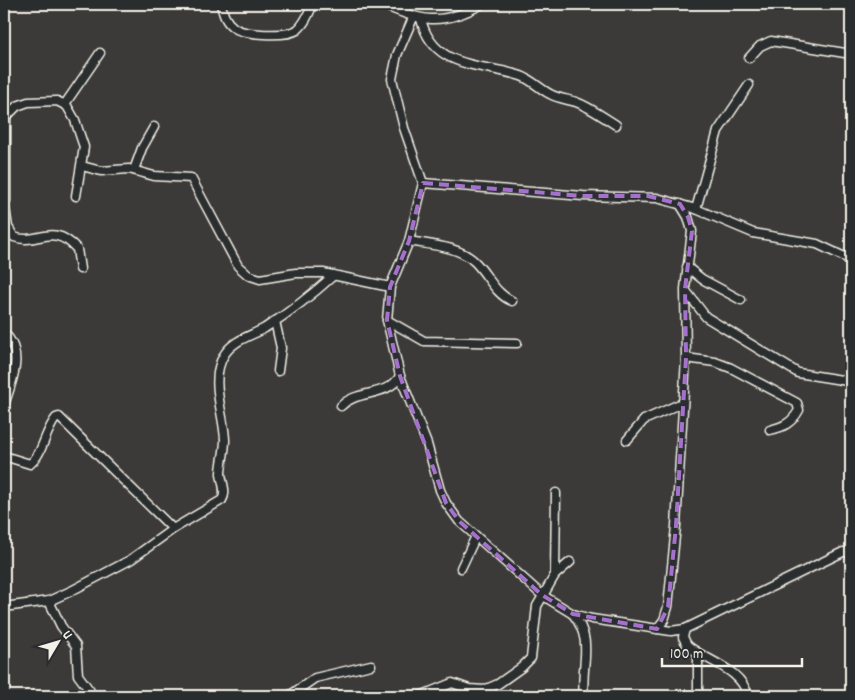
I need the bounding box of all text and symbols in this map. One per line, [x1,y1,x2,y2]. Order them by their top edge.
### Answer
north arrow [32,618,82,668]
text: U [57,626,77,644]
scale bar [662,635,802,667]
text: 100 m [670,644,703,666]

